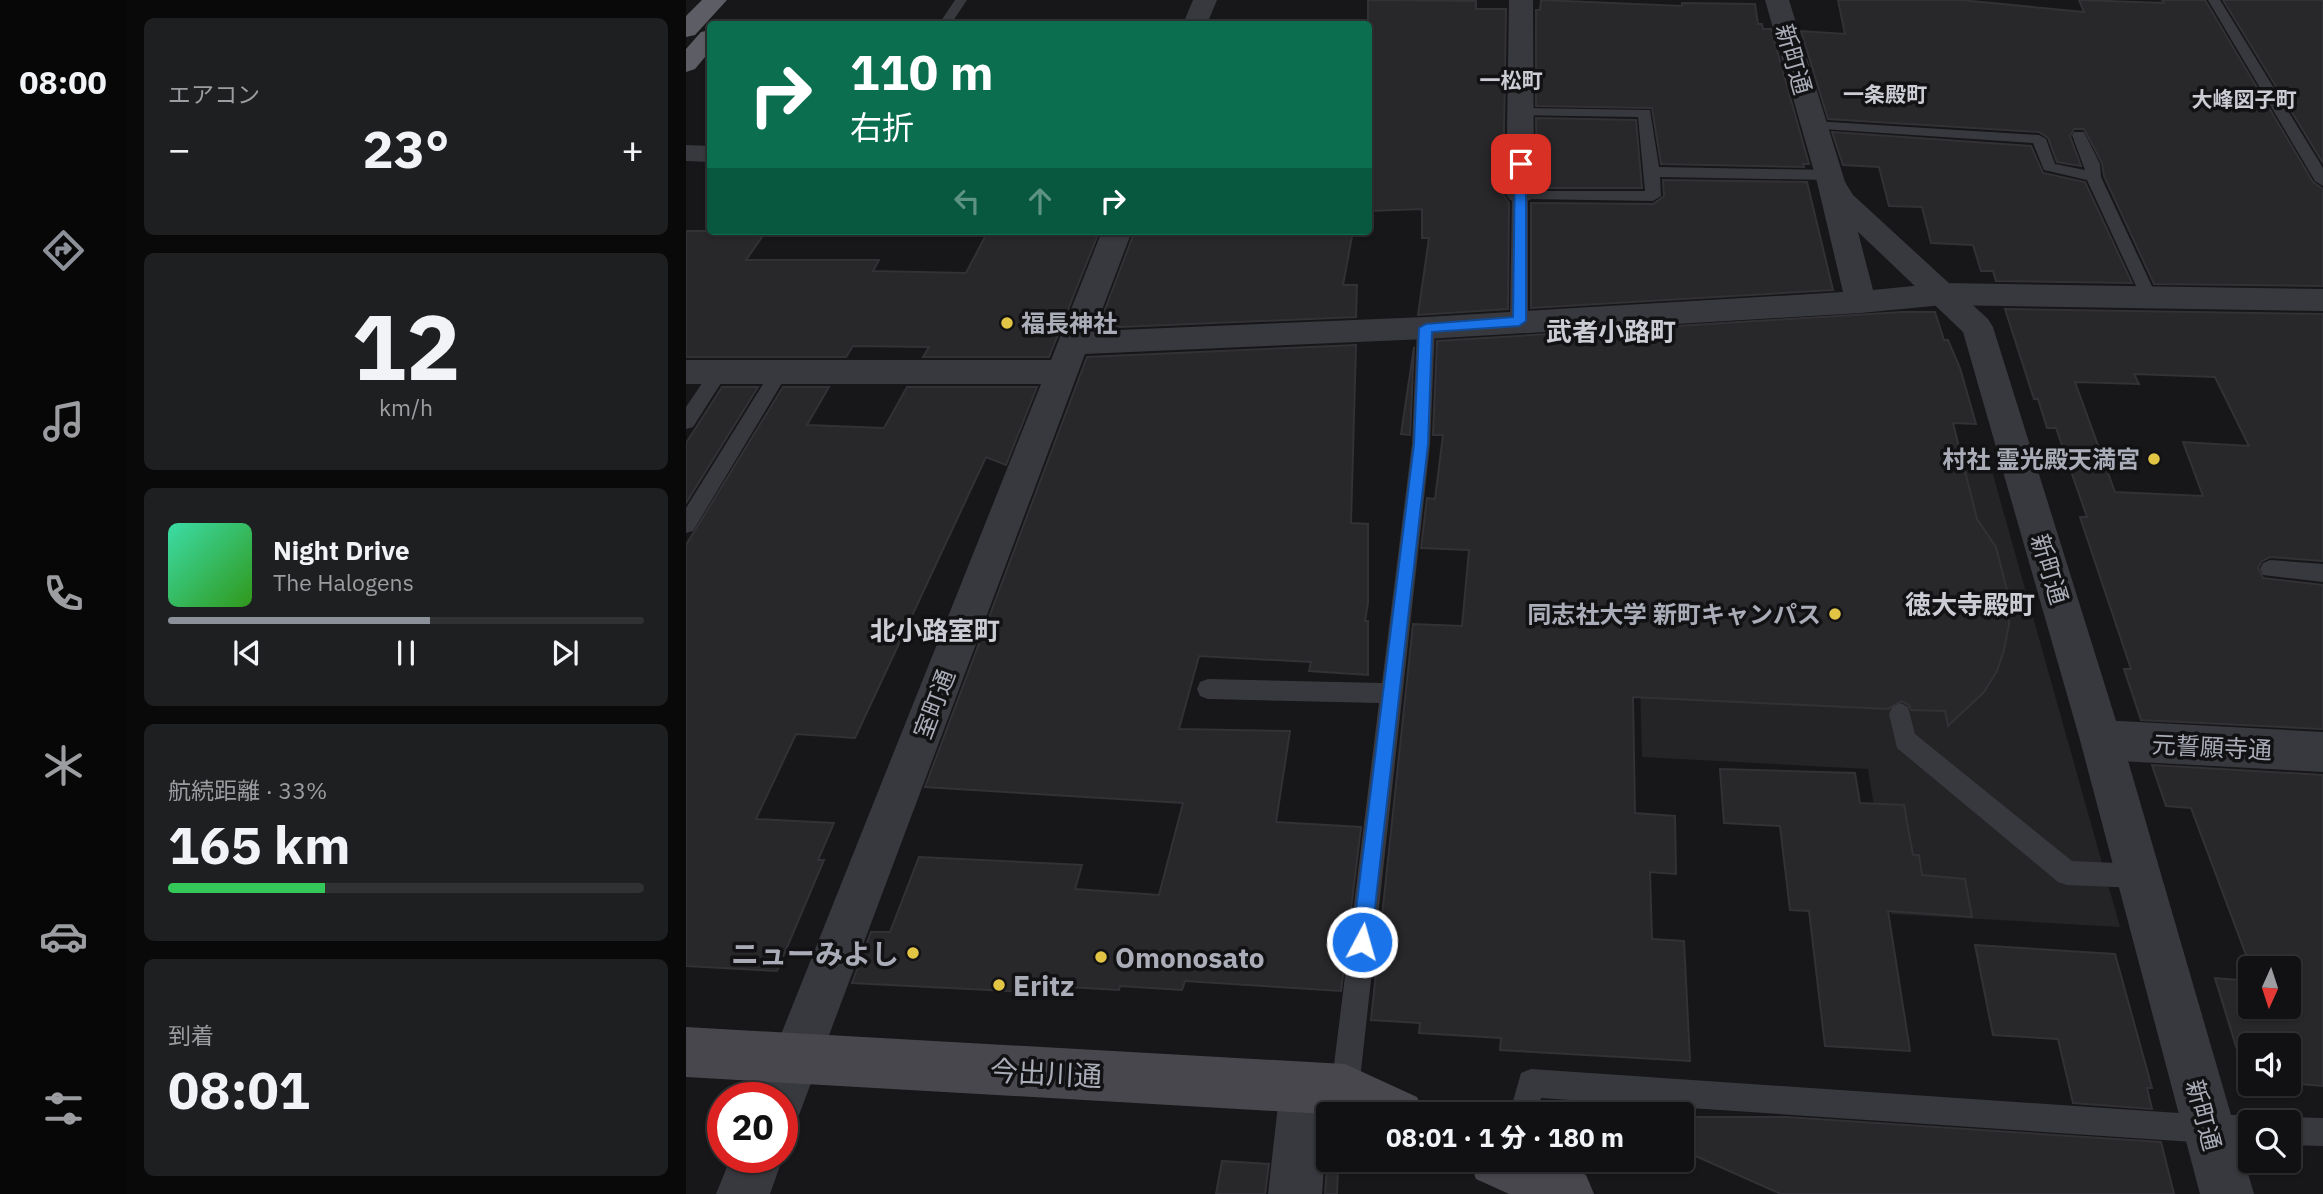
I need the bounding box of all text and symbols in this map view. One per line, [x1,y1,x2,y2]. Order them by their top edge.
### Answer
street label: 新町通 [1769,20,1819,98]
text: 110 m [850,40,994,103]
icon: right [735,49,826,140]
text: 08:00 [19,61,107,103]
district label: 一松町 [1480,66,1543,94]
text: エアコン [168,79,260,109]
district label: 一条殿町 [1843,80,1927,108]
district label: 大峰図子町 [2192,85,2297,113]
text: 右折 [850,106,914,148]
text: 23° [363,115,449,182]
text: − [168,124,191,173]
text: + [621,124,644,173]
pin [1491,134,1551,194]
icon: arrive [1502,145,1540,183]
icon: left [948,182,986,220]
icon: ahead [1021,182,1059,220]
icon: right [1094,182,1132,220]
icon: directions [39,226,88,275]
text: 12 [351,287,461,405]
place label: 福長神社 [1021,307,1117,339]
district label: 武者小路町 [1546,314,1676,348]
marker: 福長神社 [999,315,1015,331]
text: km/h [379,392,433,422]
icon: music [39,397,88,446]
place label: 村社 霊光殿天満宮 [1942,443,2140,475]
marker: 村社 霊光殿天満宮 [2146,451,2162,467]
street label: 新町通 [2024,530,2076,608]
text: Night Drive [273,533,410,567]
text: The Halogens [273,567,414,597]
icon: phone [39,569,88,618]
district label: 徳大寺殿町 [1905,587,2035,621]
place label: 同志社大学 新町キャンパス [1527,598,1821,630]
marker: 同志社大学 新町キャンパス [1827,606,1843,622]
district label: 北小路室町 [870,613,1000,647]
icon: previous [228,634,266,672]
icon: pause [387,634,425,672]
icon: next [546,634,584,672]
street label: 室町通 [906,665,962,743]
street label: 元誓願寺通 [2151,728,2273,766]
icon: climate [39,741,88,790]
text: 航続距離 · 33% [168,775,327,805]
text: 165 km [168,811,350,878]
position arrow [1325,905,1399,979]
icon: car [39,912,88,961]
place label: ニューみよし [731,935,899,972]
place label: Omonosato [1115,939,1265,976]
marker: ニューみよし [905,945,921,961]
marker: Omonosato [1093,949,1109,965]
north arrow [2238,956,2301,1018]
map controls [2238,956,2301,1173]
place label: Eritz [1013,967,1075,1004]
marker: Eritz [991,977,1007,993]
text: 到着 [168,1020,214,1050]
button: sound [2238,1033,2301,1096]
street label: 今出川通 [989,1052,1103,1094]
text: 08:01 [168,1056,310,1123]
street label: 新町通 [2179,1076,2229,1154]
speed limit sign: 20 [707,1082,798,1173]
icon: filters [39,1084,88,1133]
button: search [2238,1110,2301,1173]
text: 08:01 · 1 分 · 180 m [1386,1120,1624,1154]

